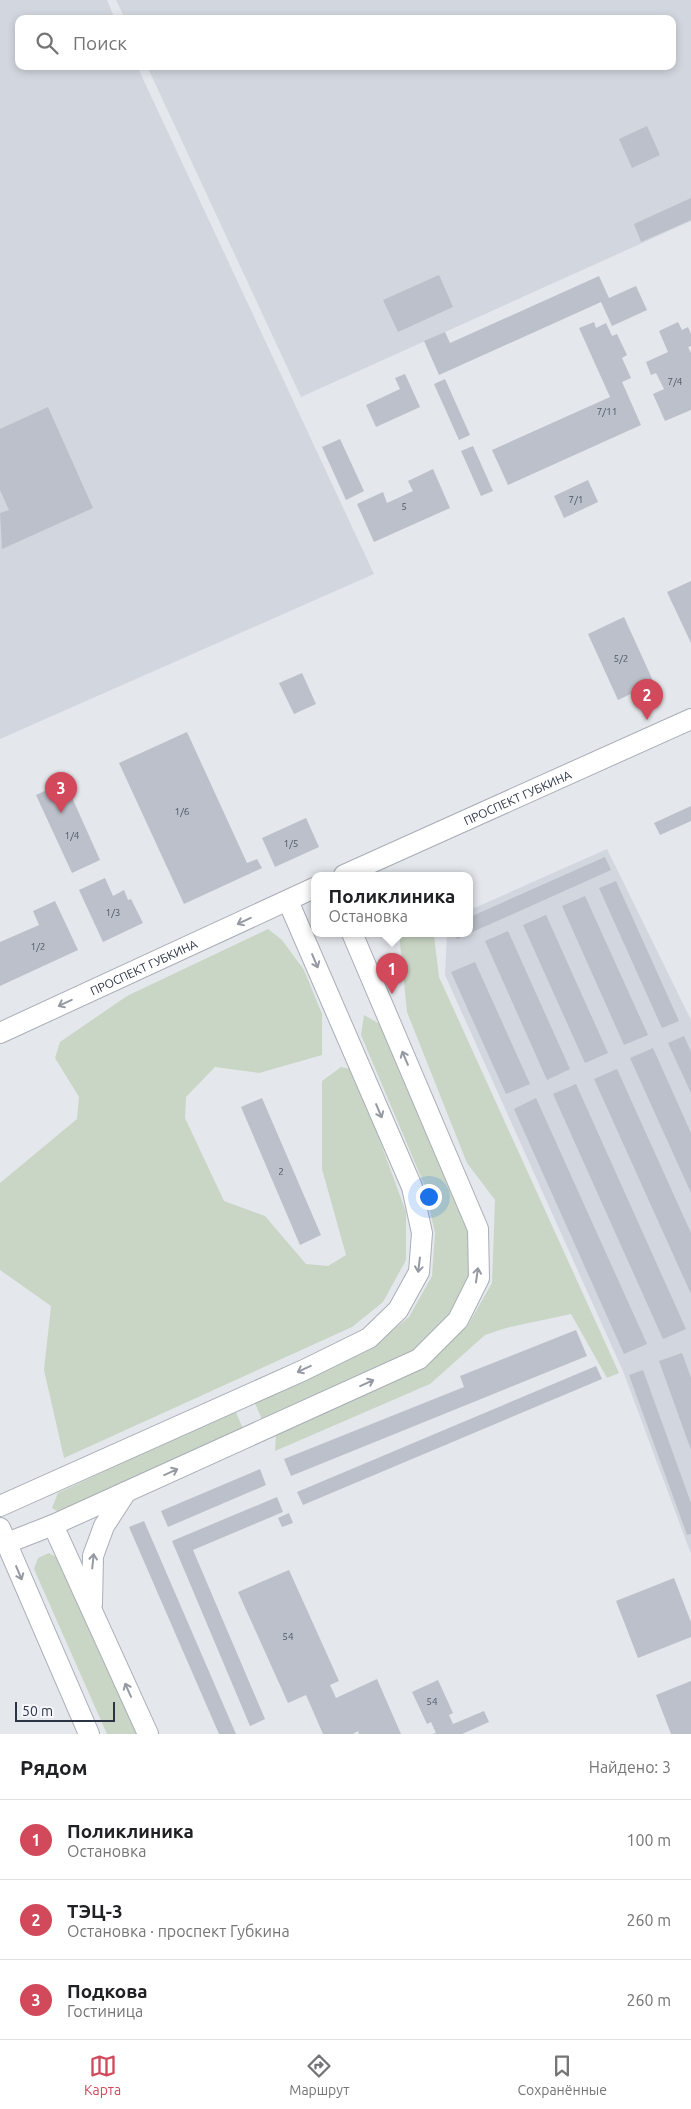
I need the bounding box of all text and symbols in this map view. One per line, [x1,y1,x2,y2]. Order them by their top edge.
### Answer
search box [15,15,676,70]
icon: search [33,29,61,57]
text: Поиск [73,32,127,54]
house number: 7/4 [668,376,683,387]
house number: 7/11 [597,406,617,417]
house number: 7/1 [569,494,583,505]
house number: 5 [401,501,407,512]
house number: 5/2 [614,653,628,664]
pin: 2 [631,679,663,720]
street label: ПРОСПЕКТ ГУБКИНА [461,767,573,827]
pin: 3 [45,772,77,813]
house number: 1/6 [175,806,190,817]
house number: 1/4 [65,830,80,841]
house number: 1/5 [284,838,298,849]
popup [311,872,473,937]
text: Поликлиника [329,885,455,907]
house number: 1/3 [106,907,120,918]
text: Остановка [329,907,408,925]
one-way arrow [237,917,252,926]
street label: ПРОСПЕКТ ГУБКИНА [88,936,199,997]
house number: 1/2 [31,941,45,952]
pin: 1 [376,953,408,994]
one-way arrow [311,954,320,969]
one-way arrow [58,999,73,1009]
one-way arrow [400,1051,410,1066]
one-way arrow [375,1103,385,1118]
house number: 2 [278,1166,284,1177]
your location [416,1184,442,1210]
one-way arrow [414,1257,424,1273]
one-way arrow [473,1267,482,1283]
one-way arrow [297,1365,312,1375]
one-way arrow [359,1378,374,1388]
one-way arrow [163,1466,178,1476]
one-way arrow [88,1553,98,1569]
one-way arrow [15,1565,25,1580]
house number: 54 [282,1631,294,1642]
one-way arrow [123,1683,132,1698]
house number: 54 [426,1696,438,1707]
scale bar [15,1699,115,1722]
text: 50 m [22,1703,53,1719]
text: Рядом [20,1755,88,1779]
text: Найдено: 3 [589,1758,671,1776]
text: Поликлиника [67,1820,194,1842]
text: 1 [31,1831,41,1849]
text: 100 m [626,1831,671,1849]
text: Остановка [67,1842,146,1860]
text: ТЭЦ-3 [67,1900,123,1922]
text: 2 [31,1911,41,1929]
text: 260 m [626,1911,671,1929]
text: Остановка · проспект Губкина [67,1922,290,1940]
text: Подкова [67,1980,148,2002]
text: 3 [31,1991,41,2009]
text: 260 m [626,1991,671,2009]
text: Гостиница [67,2002,143,2020]
tab: Карта [84,2052,121,2098]
tab: Маршрут [289,2052,350,2098]
tab: Сохранённые [518,2052,607,2098]

